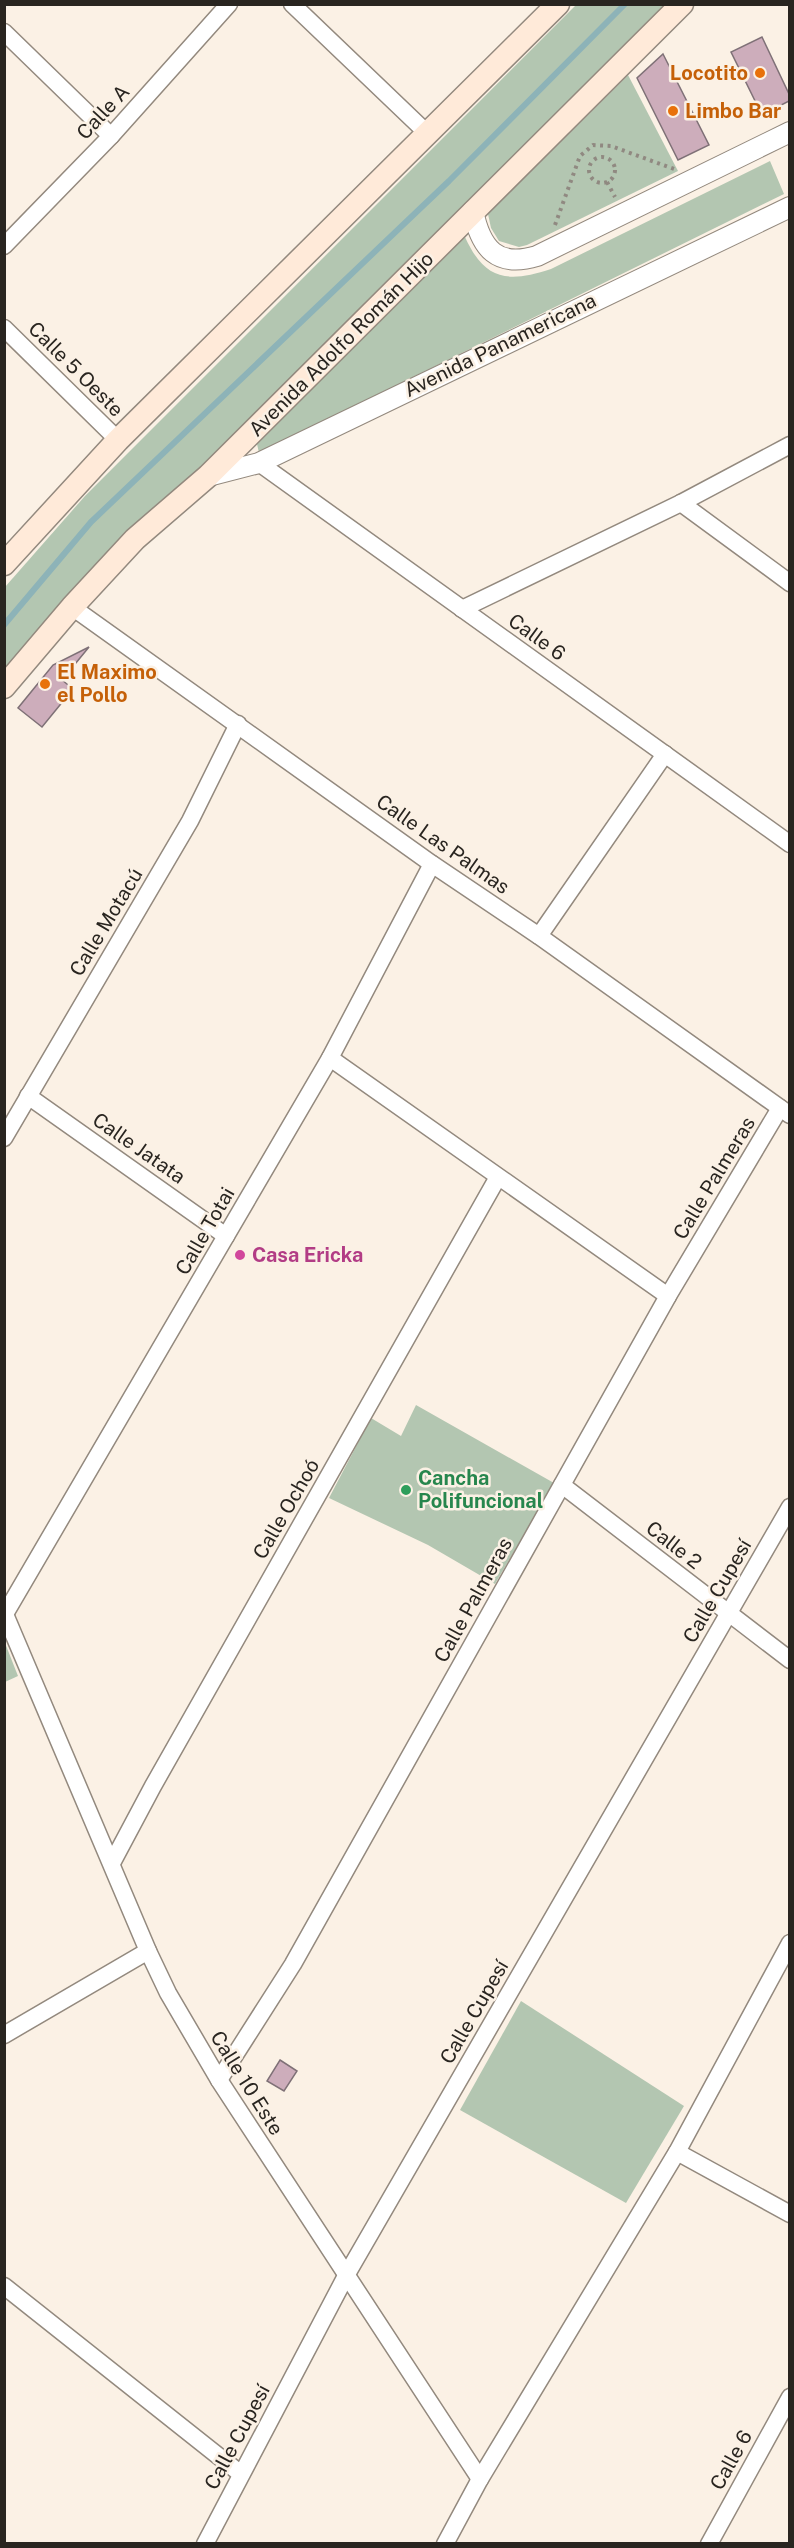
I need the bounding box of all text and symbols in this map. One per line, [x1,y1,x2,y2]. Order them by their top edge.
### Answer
place label: Locotito [670,61,748,85]
marker: Locotito [753,66,767,80]
street label: Calle A [72,80,134,144]
place label: Limbo Bar [685,99,781,123]
marker: Limbo Bar [666,104,680,118]
street label: Avenida Adolfo Román Hijo [244,247,438,441]
street label: Avenida Panamericana [400,288,600,402]
street label: Calle 5 Oeste [24,317,128,421]
street label: Calle 6 [504,608,570,666]
place label: El Maximo el Pollo [57,660,157,707]
marker: El Maximo el Pollo [38,677,52,691]
street label: Calle Las Palmas [372,789,514,899]
street label: Calle Motacú [64,864,148,980]
street label: Calle Jatata [88,1107,190,1189]
street label: Calle Palmeras [668,1112,760,1244]
street label: Calle Totai [170,1183,240,1279]
place label: Casa Ericka [252,1243,363,1267]
marker: Casa Ericka [233,1248,247,1262]
street label: Calle Ochoó [248,1455,324,1563]
place label: Cancha Polifuncional [418,1466,543,1513]
marker: Cancha Polifuncional [399,1483,413,1497]
street label: Calle 2 [641,1516,707,1574]
street label: Calle Palmeras [429,1533,517,1667]
street label: Calle Cupesí [678,1534,757,1647]
street label: Calle Cupesí [435,1955,514,2068]
street label: Calle 10 Este [205,2026,289,2140]
street label: Calle Cupesí [199,2379,275,2494]
street label: Calle 6 [705,2426,757,2494]

